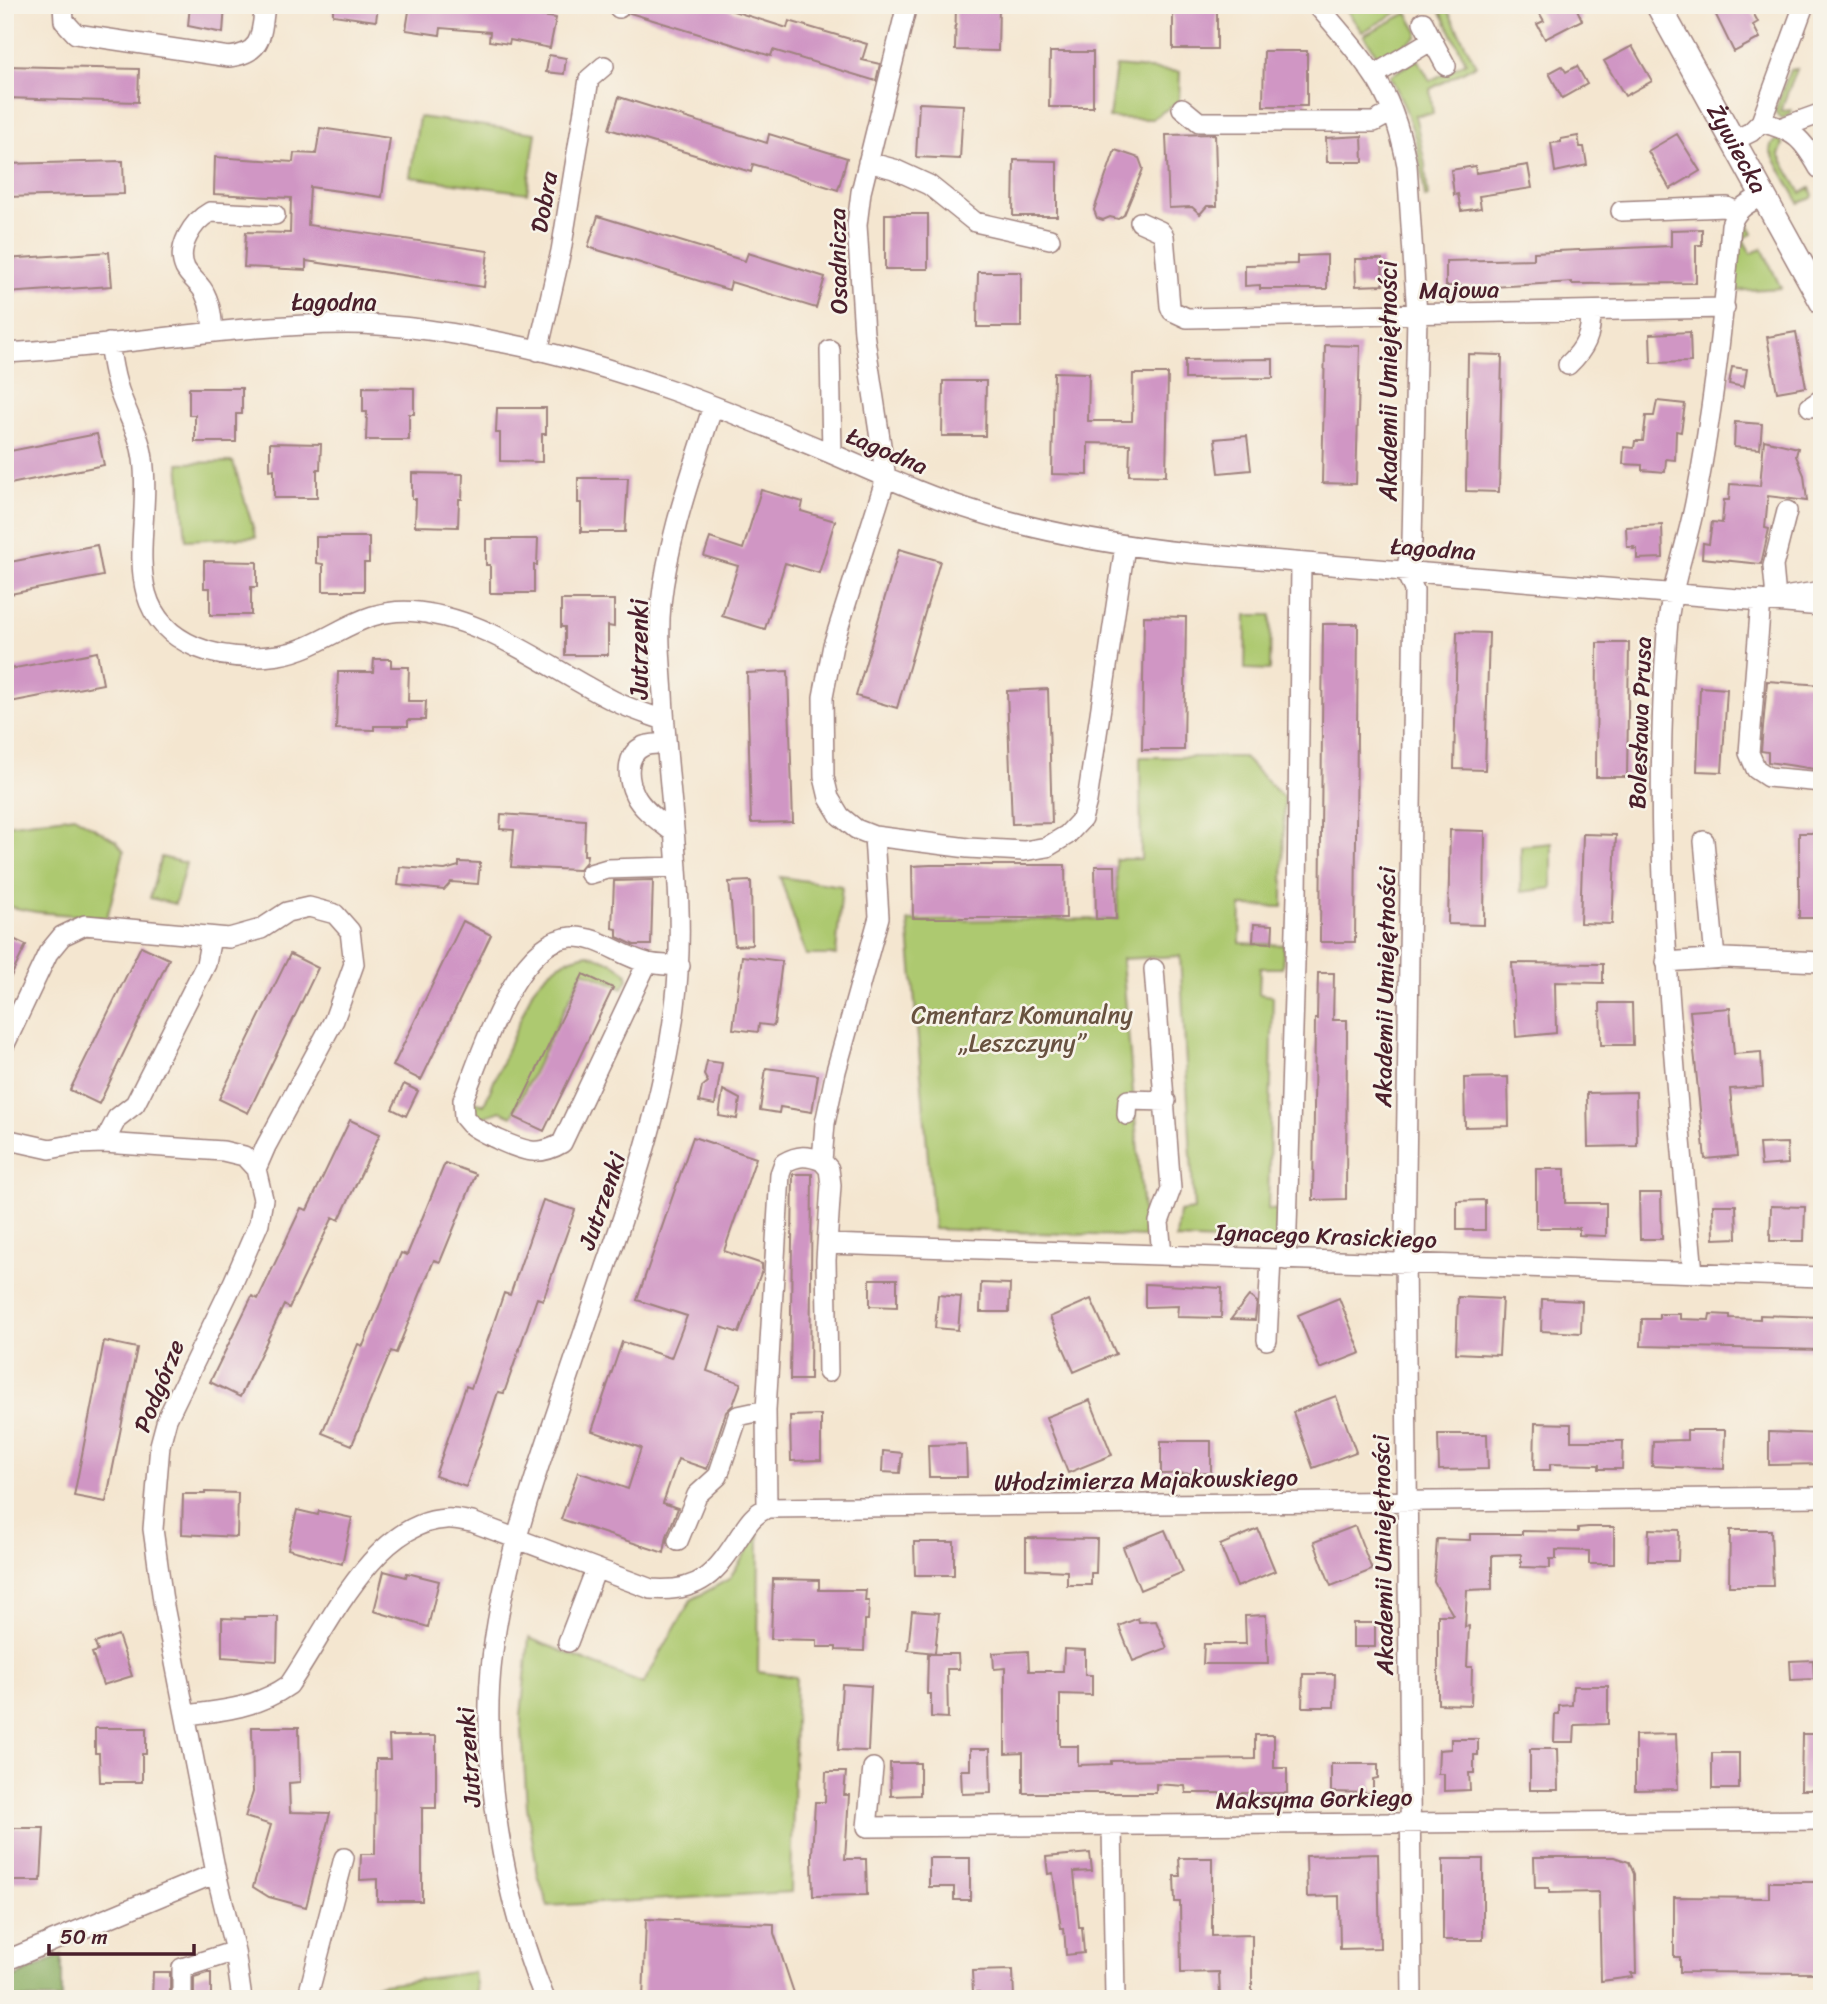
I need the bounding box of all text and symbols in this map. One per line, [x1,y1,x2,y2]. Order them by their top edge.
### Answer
street label: Żywiecka [1695,96,1779,202]
street label: Dobra [518,167,570,236]
street label: Osadnicza [816,207,860,315]
street label: Akademii Umiejętności [1367,259,1409,502]
street label: Majowa [1419,268,1499,312]
street label: Łagodna [291,281,377,323]
street label: Łagodna [840,415,934,487]
street label: Łagodna [1389,525,1477,573]
street label: Jutrzenki [618,598,660,700]
street label: Bolesława Prusa [1616,636,1664,810]
street label: Akademii Umiejętności [1362,865,1408,1109]
park label: Cmentarz Komunalny „Leszczyny” [911,994,1133,1064]
street label: Jutrzenki [565,1146,638,1256]
street label: Ignacego Krasickiego [1213,1211,1438,1261]
street label: Podgórze [121,1333,197,1439]
street label: Akademii Umiejętności [1360,1433,1406,1677]
street label: Włodzimierza Majakowskiego [994,1456,1298,1504]
street label: Jutrzenki [445,1705,494,1810]
street label: Maksyma Gorkiego [1215,1776,1413,1822]
scale bar [49,1913,194,1957]
text: 50 m [60,1918,108,1956]

